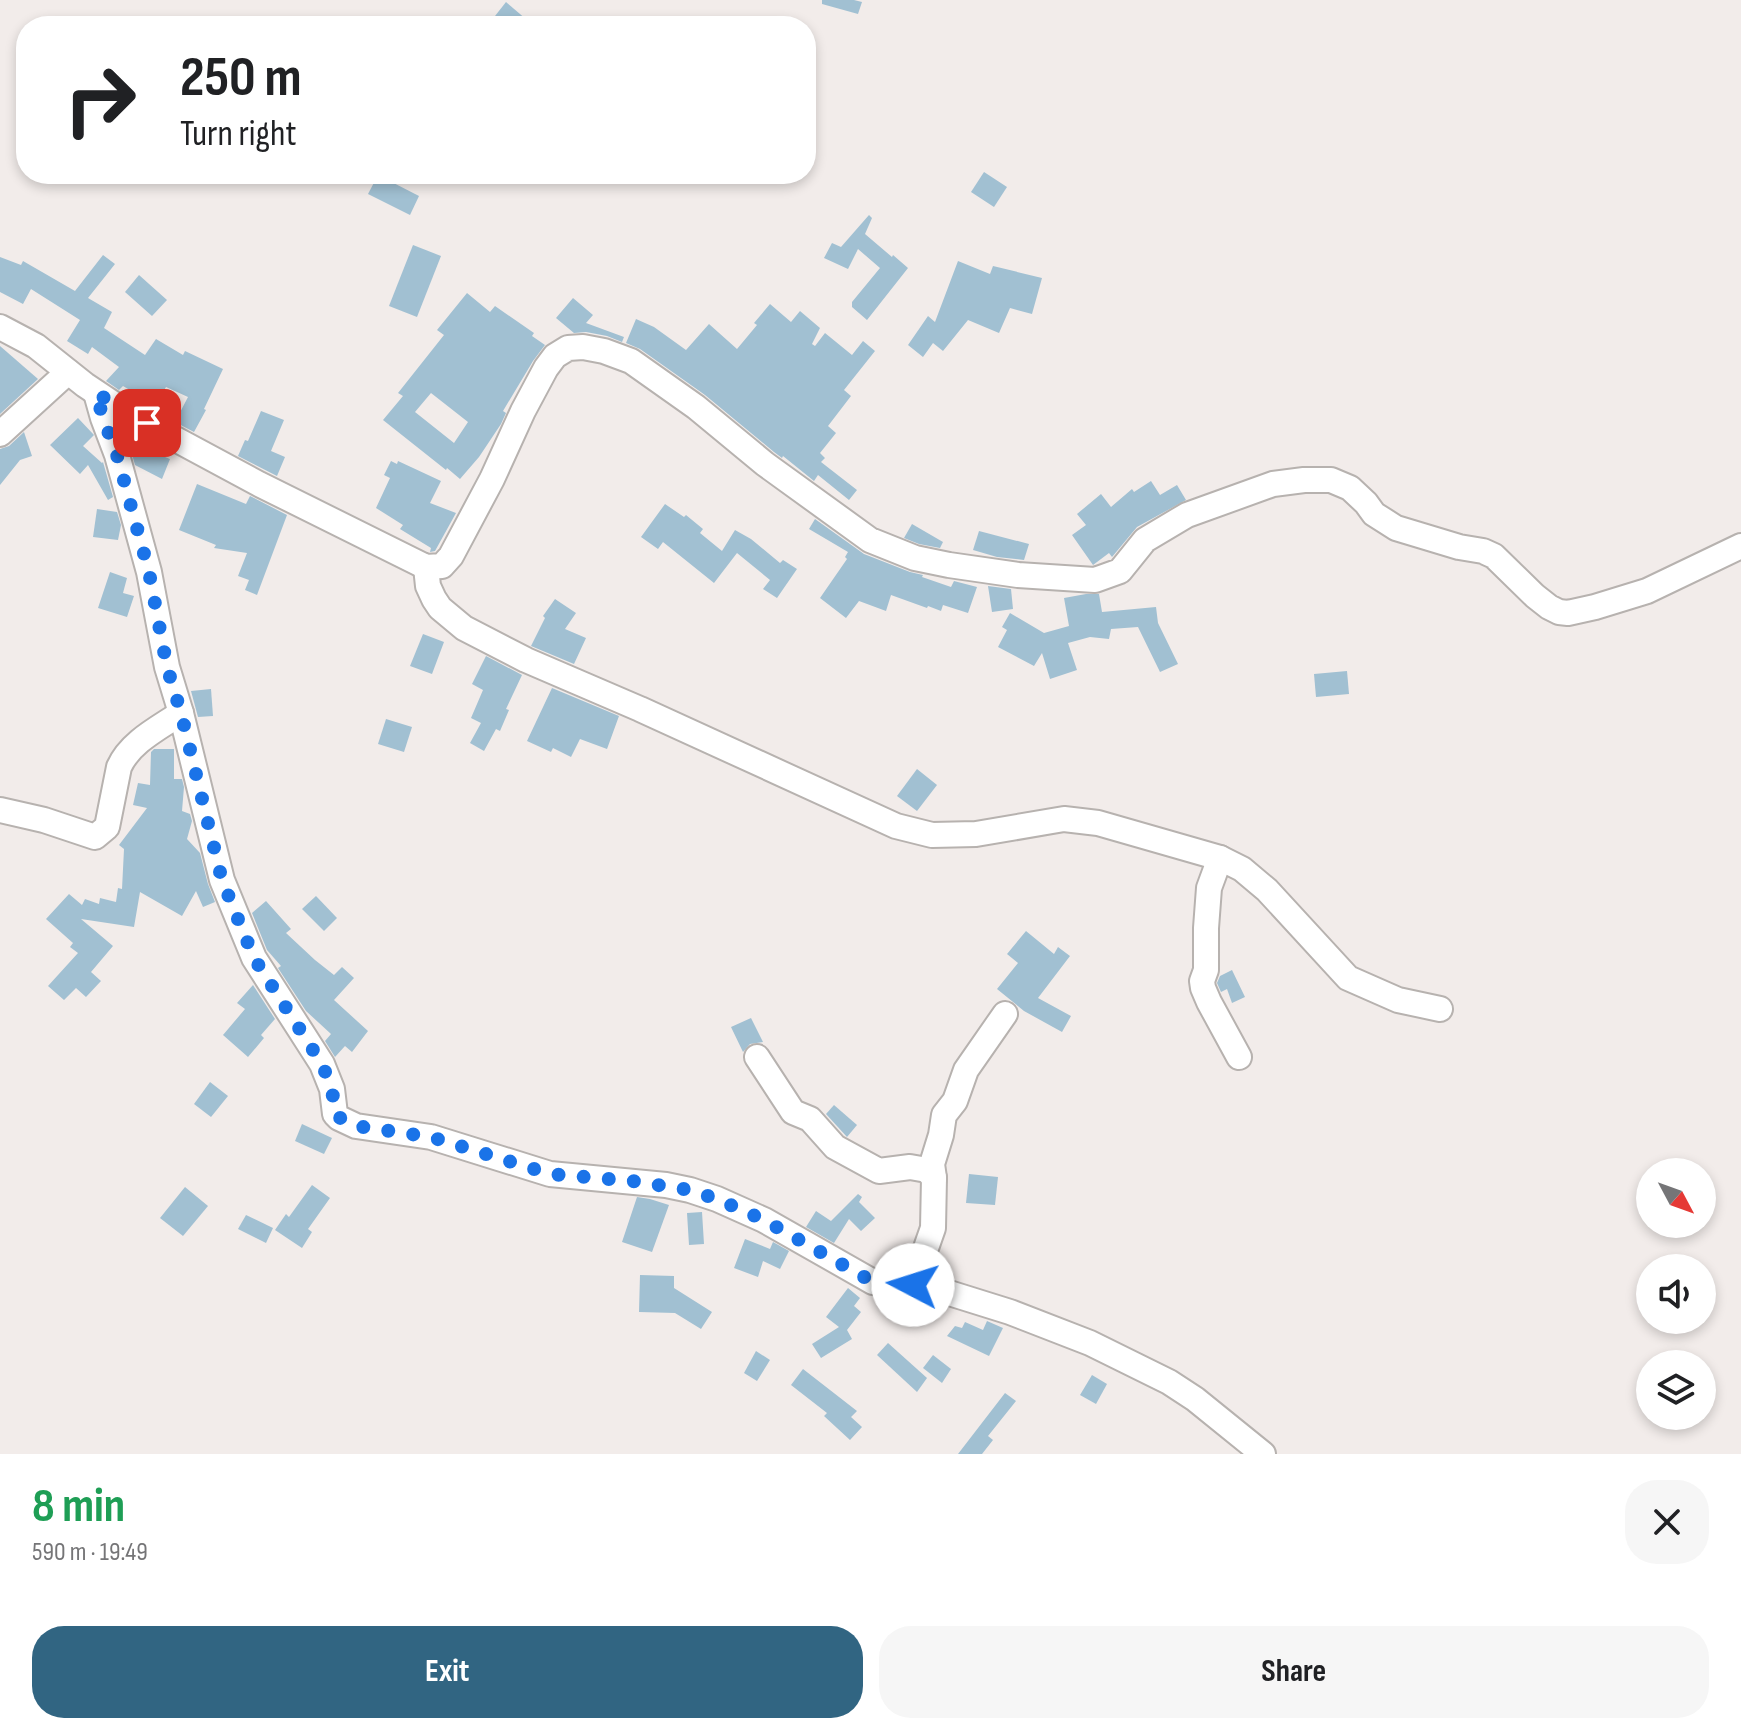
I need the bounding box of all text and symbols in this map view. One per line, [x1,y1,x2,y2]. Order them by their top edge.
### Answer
text: 250 m [180,45,302,112]
icon: right [48,48,152,152]
text: Turn right [180,113,297,156]
pin [113,389,181,457]
icon: arrive [125,401,169,445]
north arrow [1636,1158,1716,1238]
map controls [1636,1158,1716,1430]
position arrow [871,1243,955,1327]
button: sound [1636,1254,1716,1334]
button: layers [1636,1350,1716,1430]
text: 8 min [32,1478,125,1535]
button: close [1625,1480,1709,1564]
text: 590 m · 19:49 [32,1537,148,1568]
button: Exit [32,1626,863,1718]
button: Share [879,1626,1709,1718]

